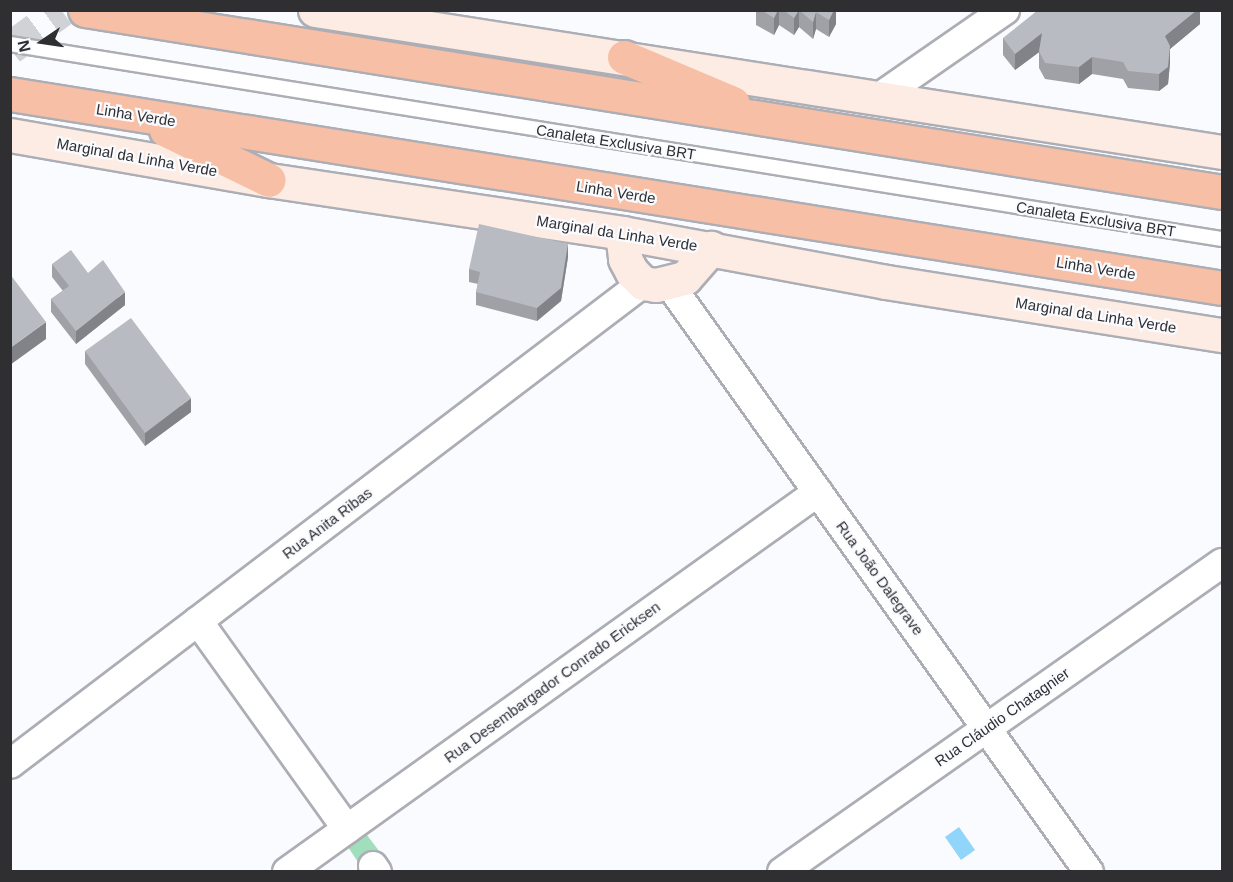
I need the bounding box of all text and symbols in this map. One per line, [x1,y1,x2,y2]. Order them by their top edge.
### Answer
north arrow [12,12,72,72]
text: N [14,39,34,54]
street label: Linha Verde [95,100,177,130]
street label: Canaleta Exclusiva BRT [535,120,697,164]
street label: Marginal da Linha Verde [55,134,219,180]
street label: Linha Verde [575,177,657,207]
street label: Canaleta Exclusiva BRT [1015,197,1177,241]
street label: Marginal da Linha Verde [535,211,699,255]
street label: Linha Verde [1055,253,1137,283]
street label: Marginal da Linha Verde [1014,293,1178,337]
street label: Rua Anita Ribas [278,483,376,563]
street label: Rua João Dalegrave [833,517,927,639]
street label: Rua Desembargador Conrado Ericksen [440,598,664,766]
street label: Rua Cláudio Chatagnier [931,664,1073,770]

